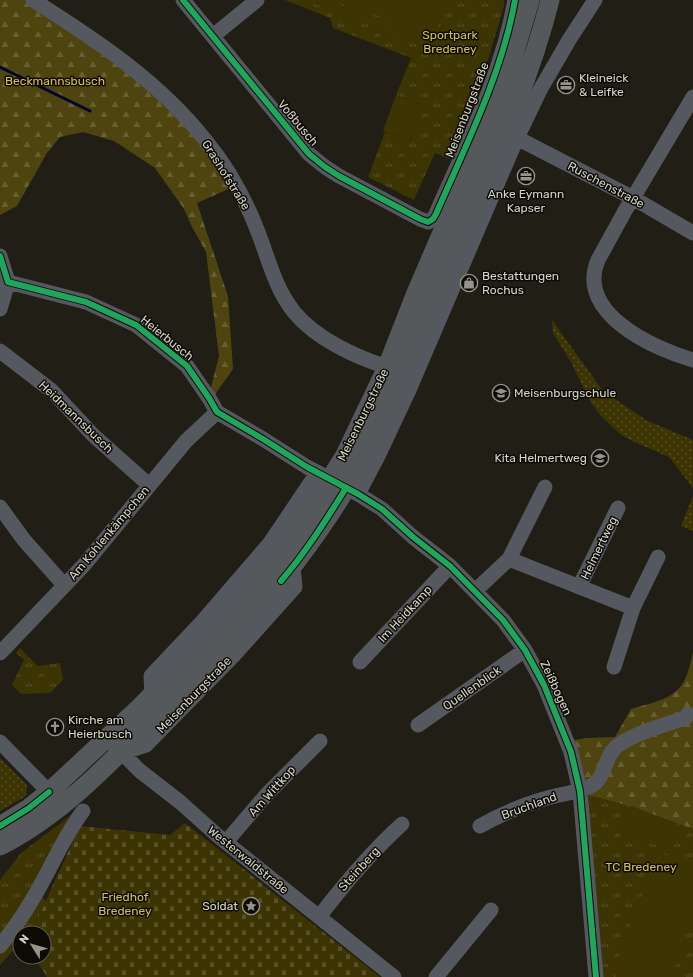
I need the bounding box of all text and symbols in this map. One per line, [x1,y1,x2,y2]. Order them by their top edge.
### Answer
park label: Sportpark Bredeney [422,28,478,56]
street label: Meisenburgstraße [442,60,492,160]
place label: Kleineick & Leifke [579,71,629,99]
park label: Beckmannsbusch [5,74,105,88]
office icon: Kleineick & Leifke [556,75,576,95]
street label: Voßbusch [275,97,321,149]
street label: Grashofstraße [199,137,253,213]
street label: Ruschenstraße [565,159,647,211]
office icon: Anke Eymann Kapser [516,166,536,186]
place label: Anke Eymann Kapser [488,187,564,215]
place label: Bestattungen Rochus [482,269,559,297]
shop icon: Bestattungen Rochus [459,273,479,293]
street label: Heierbusch [138,312,196,364]
street label: Meisenburgstraße [335,366,392,463]
street label: Heidmannsbusch [36,378,116,456]
school or university icon: Meisenburgschule [491,383,511,403]
place label: Meisenburgschule [514,386,616,400]
school or university icon: Kita Helmertweg [590,448,610,468]
place label: Kita Helmertweg [494,451,587,465]
street label: Am Kohlenkämpchen [66,483,152,583]
street label: Helmertweg [578,514,620,582]
street label: Im Heidkamp [375,583,435,645]
street label: Meisenburgstraße [154,654,234,736]
street label: Zeißbogen [537,658,575,718]
street label: Quellenblick [440,662,504,713]
place label: Kirche am Heierbusch [68,713,132,741]
church icon: Kirche am Heierbusch [45,717,65,737]
street label: Am Wittkop [246,763,298,819]
street label: Bruchland [500,790,558,822]
street label: Westerwaldstraße [205,823,291,897]
street label: Steinberg [336,844,382,894]
park label: TC Bredeney [605,860,677,874]
park label: Friedhof Bredeney [98,890,152,918]
place icon: Soldat [241,896,261,916]
place label: Soldat [202,899,238,913]
north arrow [12,925,52,965]
text: N [17,932,32,946]

